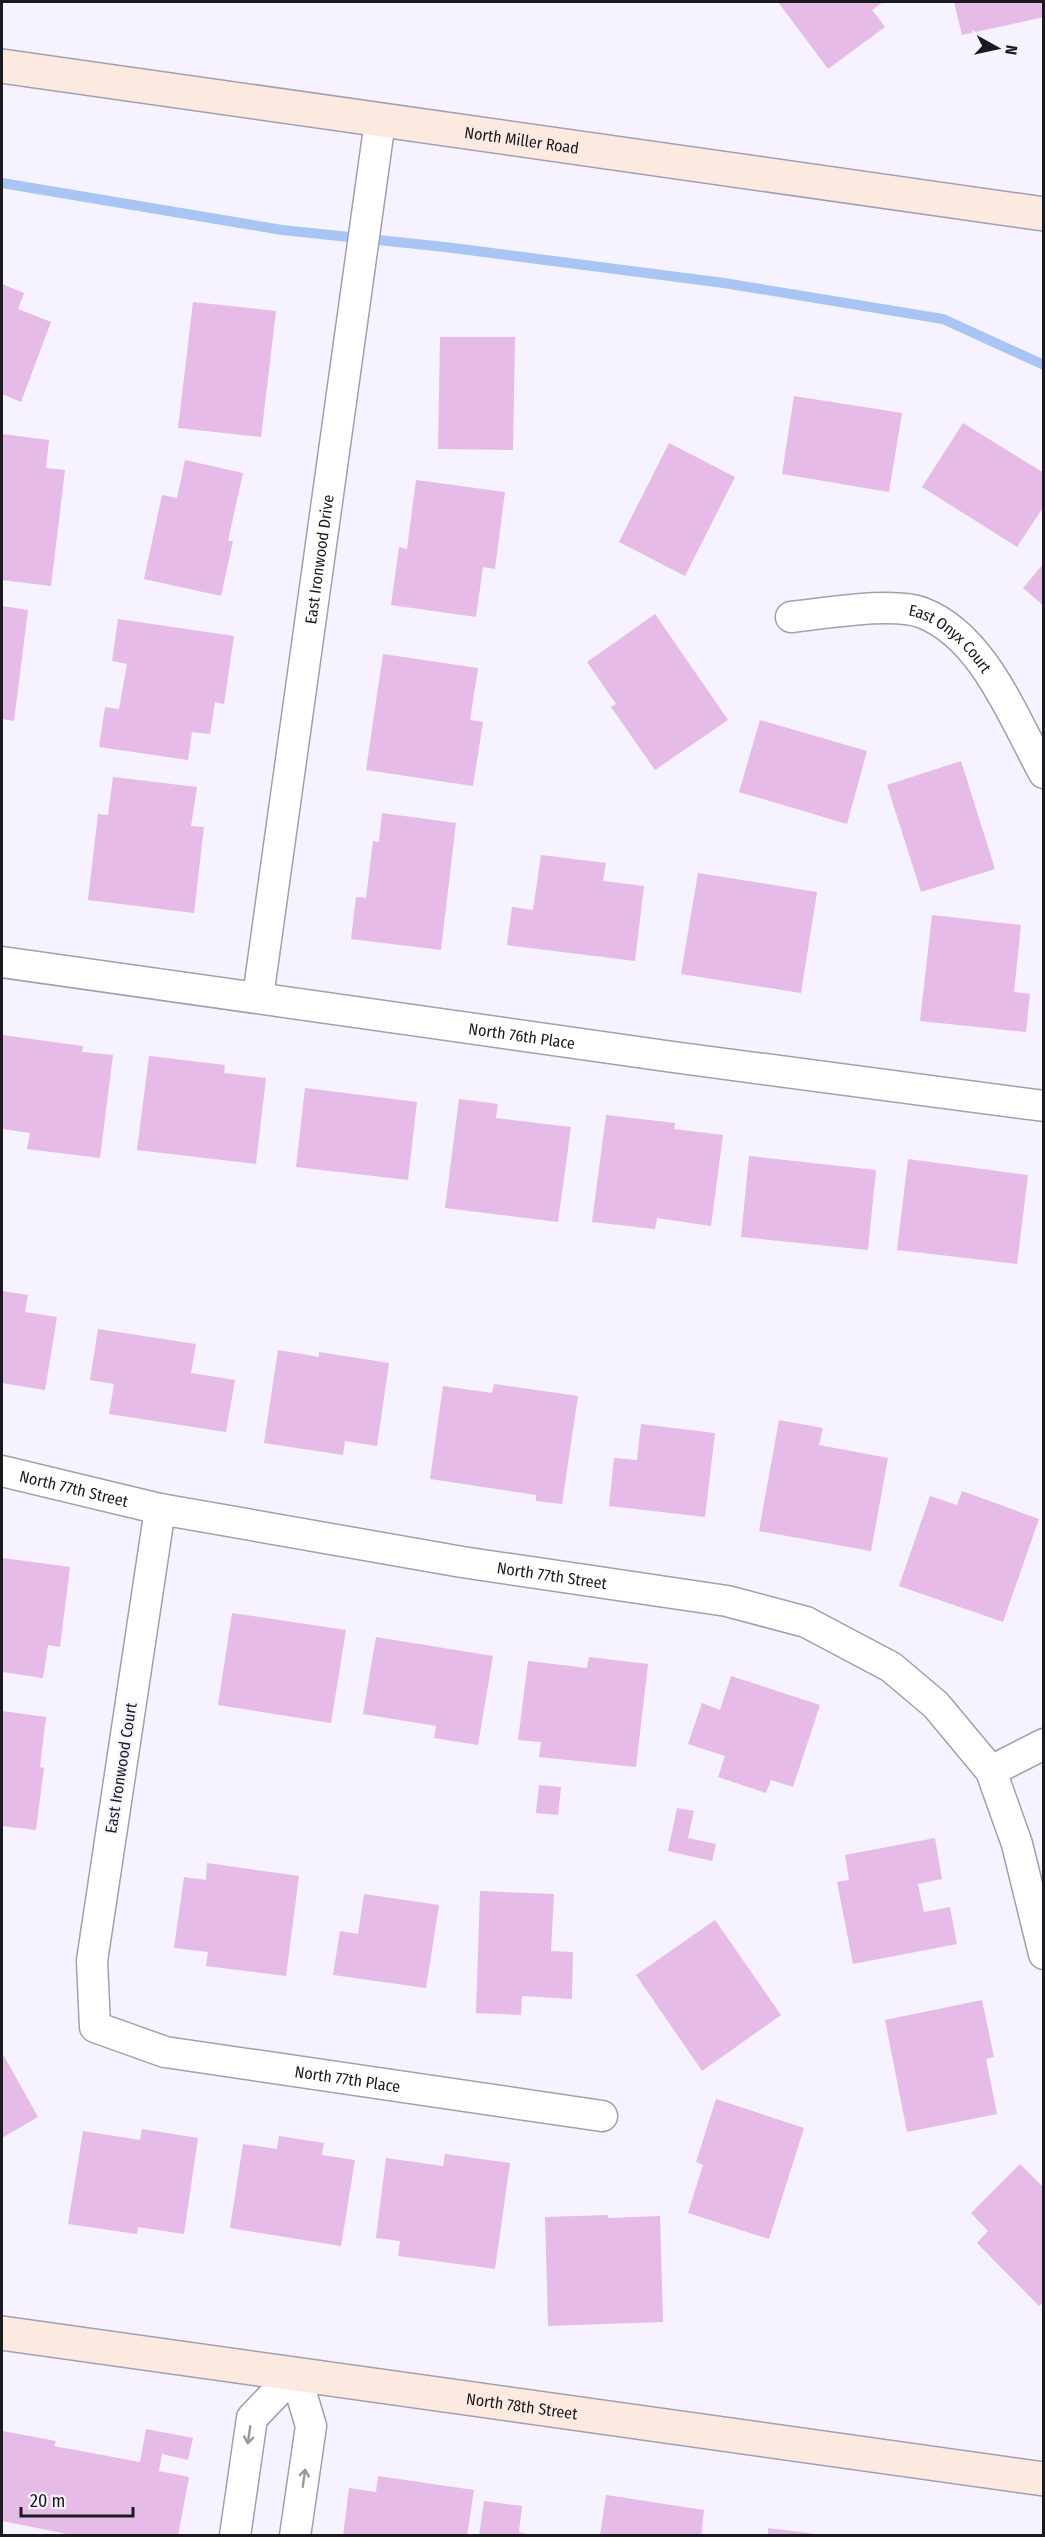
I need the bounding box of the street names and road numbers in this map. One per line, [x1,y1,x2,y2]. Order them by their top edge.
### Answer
street label: North Miller Road [463,122,580,157]
street label: East Ironwood Drive [301,493,337,625]
street label: East Onyx Court [907,600,996,677]
street label: North 76th Place [467,1019,576,1053]
street label: North 77th Street [18,1466,131,1511]
street label: North 77th Street [496,1558,609,1593]
street label: East Ironwood Court [101,1701,141,1835]
street label: North 77th Place [294,2062,402,2096]
street label: North 78th Street [465,2389,580,2423]

